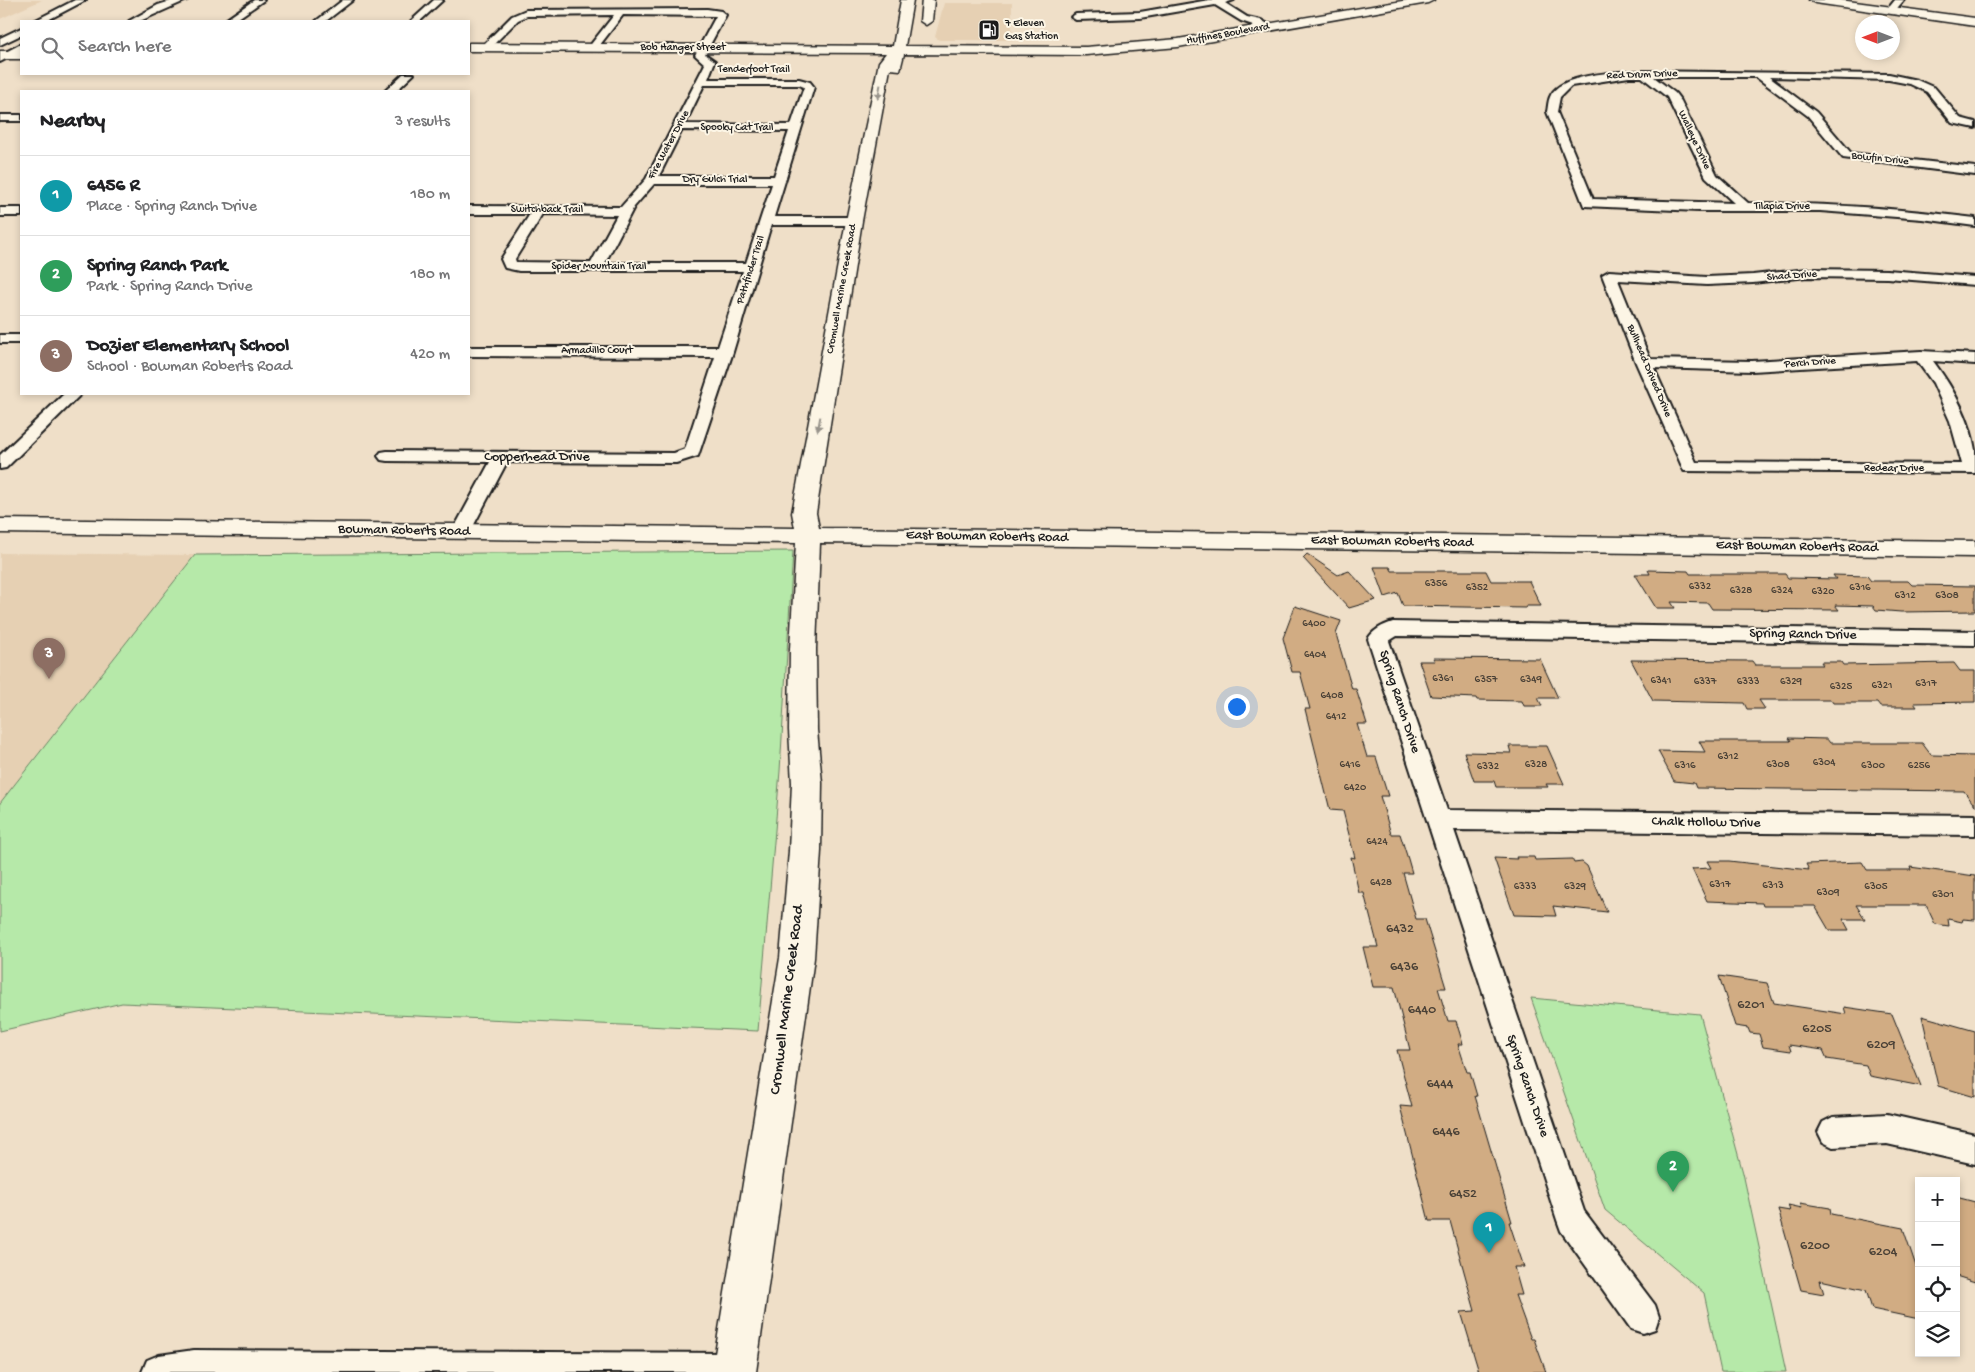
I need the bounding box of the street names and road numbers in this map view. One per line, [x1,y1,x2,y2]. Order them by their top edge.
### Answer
street label: Huffines Boulevard [1185,20,1272,47]
street label: Bob Hanger Street [639,42,727,54]
street label: Tenderfoot Trail [717,63,791,76]
street label: Red Drum Drive [1606,68,1678,82]
street label: Fire Water Drive [645,108,692,182]
street label: Walleye Drive [1675,109,1713,172]
street label: Spooky Cat Trail [700,122,774,134]
street label: Bowfin Drive [1850,149,1910,168]
street label: Dry Gulch Trial [682,174,748,186]
street label: Tilapia Drive [1753,201,1810,213]
street label: Switchback Trail [511,204,584,216]
street label: Cromwell Marine Creek Road [825,222,860,355]
street label: Pathfinder Trail [733,233,768,307]
street label: Spider Mountain Trail [551,261,647,273]
street label: Shad Drive [1767,268,1818,284]
street label: Bullhead Drived Drive [1624,322,1674,419]
street label: Armadillo Court [561,345,634,357]
street label: Perch Drive [1783,355,1837,371]
street label: Copperhead Drive [484,449,590,466]
street label: Redear Drive [1864,463,1924,475]
street label: Bowman Roberts Road [337,521,472,541]
street label: East Bowman Roberts Road [906,527,1070,547]
street label: East Bowman Roberts Road [1311,532,1475,552]
street label: East Bowman Roberts Road [1716,537,1880,557]
street label: Spring Ranch Drive [1749,626,1857,644]
street label: Spring Ranch Drive [1374,648,1424,756]
street label: Chalk Hollow Drive [1651,814,1761,832]
street label: Cromwell Marine Creek Road [767,902,809,1096]
street label: Spring Ranch Drive [1502,1033,1553,1140]

